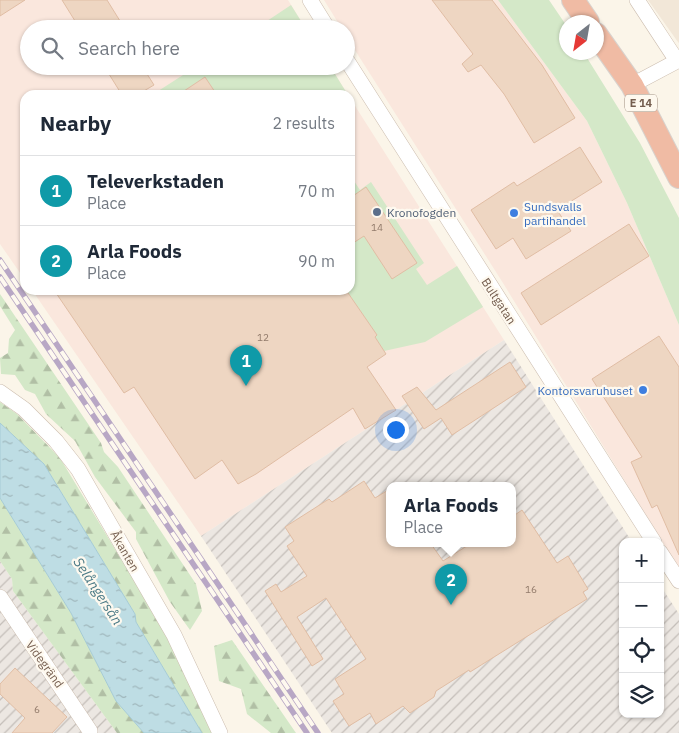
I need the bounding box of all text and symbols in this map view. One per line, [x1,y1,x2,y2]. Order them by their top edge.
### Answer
north arrow [559,15,604,60]
search box [20,20,355,75]
icon: search [38,34,66,62]
text: Search here [78,36,180,60]
road number: E 14 [625,95,657,112]
text: Nearby [40,109,111,137]
text: 2 results [272,113,335,133]
text: Televerkstaden [87,169,224,193]
text: 1 [51,181,61,201]
text: 70 m [298,181,335,201]
text: Place [87,193,126,213]
place label: Sundsvalls partihandel [524,199,586,228]
place label: Kronofogden [387,205,456,220]
marker: Kronofogden [371,206,383,218]
marker: Sundsvalls partihandel [508,207,520,219]
house number: 14 [371,221,383,234]
text: Arla Foods [87,239,182,263]
text: 2 [51,251,61,271]
text: 90 m [298,251,335,271]
text: Place [87,263,126,283]
street label: Bultgatan [479,275,519,327]
house number: 12 [257,331,269,344]
pin: 1 [230,345,262,386]
place label: Kontorsvaruhuset [537,383,633,398]
marker: Kontorsvaruhuset [637,384,649,396]
your location [383,417,409,443]
popup [386,482,516,547]
text: Arla Foods [404,493,498,517]
text: Place [404,517,443,537]
street label: Åkanten [107,528,143,574]
map controls [619,538,664,718]
button: + [619,538,664,583]
water label: Selångersån [69,554,127,628]
pin: 2 [435,564,467,605]
house number: 16 [525,583,537,596]
button: − [619,583,664,628]
button: locate [619,628,664,673]
street label: Videgränd [23,637,67,691]
button: layers [619,673,664,718]
house number: 6 [34,703,40,716]

